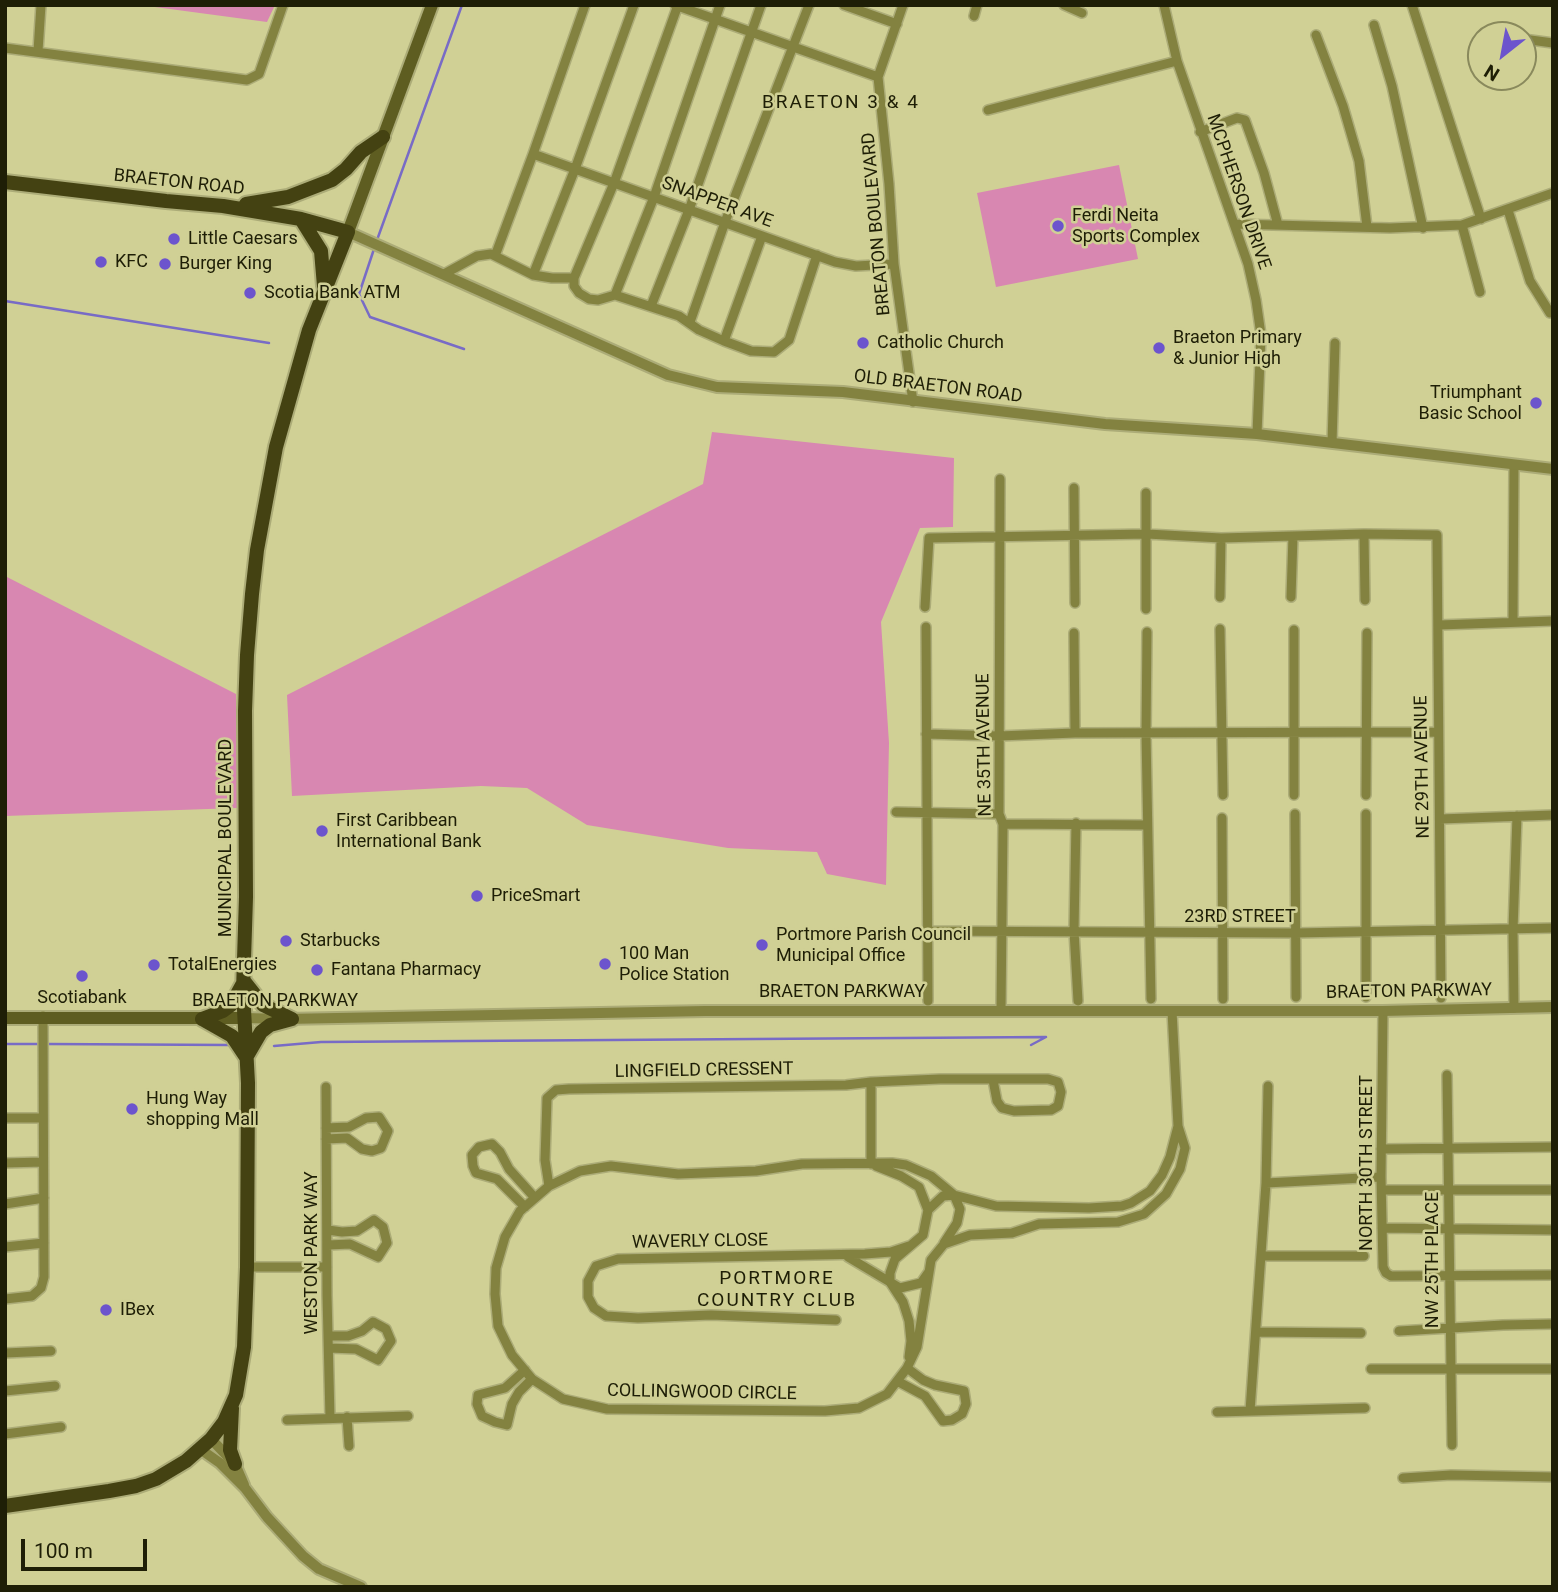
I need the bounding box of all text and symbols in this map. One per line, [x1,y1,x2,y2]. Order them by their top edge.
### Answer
north arrow [1467,21,1537,91]
text: N [1480,59,1504,86]
district label: BRAETON 3 & 4 [764,92,918,114]
street label: MCPHERSON DRIVE [1201,112,1275,272]
street label: BREATON BOULEVARD [858,131,896,317]
street label: BRAETON ROAD [112,165,246,201]
street label: SNAPPER AVE [659,173,775,233]
place label: Ferdi Neita Sports Complex [1072,205,1200,248]
marker: Ferdi Neita Sports Complex [1050,218,1066,234]
place label: Little Caesars [188,228,298,250]
marker: Little Caesars [166,231,182,247]
place label: KFC [115,251,148,273]
place label: Burger King [179,253,272,275]
marker: KFC [93,254,109,270]
marker: Burger King [157,256,173,272]
place label: Scotia Bank ATM [264,282,400,304]
marker: Scotia Bank ATM [242,285,258,301]
place label: Braeton Primary & Junior High [1173,327,1302,370]
place label: Catholic Church [877,332,1004,354]
marker: Catholic Church [855,335,871,351]
marker: Braeton Primary & Junior High [1151,340,1167,356]
street label: OLD BRAETON ROAD [852,366,1024,408]
place label: Triumphant Basic School [1419,382,1522,424]
marker: Triumphant Basic School [1528,395,1544,411]
street label: NE 35TH AVENUE [973,673,997,817]
street label: NE 29TH AVENUE [1411,695,1435,839]
street label: MUNICIPAL BOULEVARD [215,739,237,937]
place label: First Caribbean International Bank [336,810,481,852]
marker: First Caribbean International Bank [314,823,330,839]
place label: PriceSmart [491,885,580,907]
marker: PriceSmart [469,888,485,904]
street label: 23RD STREET [1184,906,1296,928]
place label: Portmore Parish Council Municipal Office [776,924,971,967]
place label: Starbucks [300,930,380,952]
marker: Starbucks [278,933,294,949]
marker: Portmore Parish Council Municipal Office [754,937,770,953]
place label: 100 Man Police Station [619,943,730,986]
place label: TotalEnergies [168,954,277,976]
marker: 100 Man Police Station [597,956,613,972]
marker: TotalEnergies [146,957,162,973]
place label: Fantana Pharmacy [331,959,481,981]
marker: Fantana Pharmacy [309,962,325,978]
marker: Scotiabank [74,968,90,984]
street label: BRAETON PARKWAY [1326,980,1492,1004]
street label: BRAETON PARKWAY [759,981,925,1003]
place label: Scotiabank [37,987,127,1009]
street label: BRAETON PARKWAY [192,990,358,1012]
street label: LINGFIELD CRESSENT [614,1059,794,1083]
street label: NORTH 30TH STREET [1356,1075,1378,1251]
place label: Hung Way shopping Mall [146,1088,259,1130]
marker: Hung Way shopping Mall [124,1101,140,1117]
street label: WESTON PARK WAY [301,1171,323,1335]
street label: NW 25TH PLACE [1422,1192,1444,1328]
street label: WAVERLY CLOSE [632,1230,768,1254]
district label: PORTMORE COUNTRY CLUB [698,1268,856,1312]
place label: IBex [120,1299,155,1321]
marker: IBex [98,1302,114,1318]
street label: COLLINGWOOD CIRCLE [607,1381,797,1405]
scale bar [24,1526,150,1570]
text: 100 m [34,1539,93,1563]

